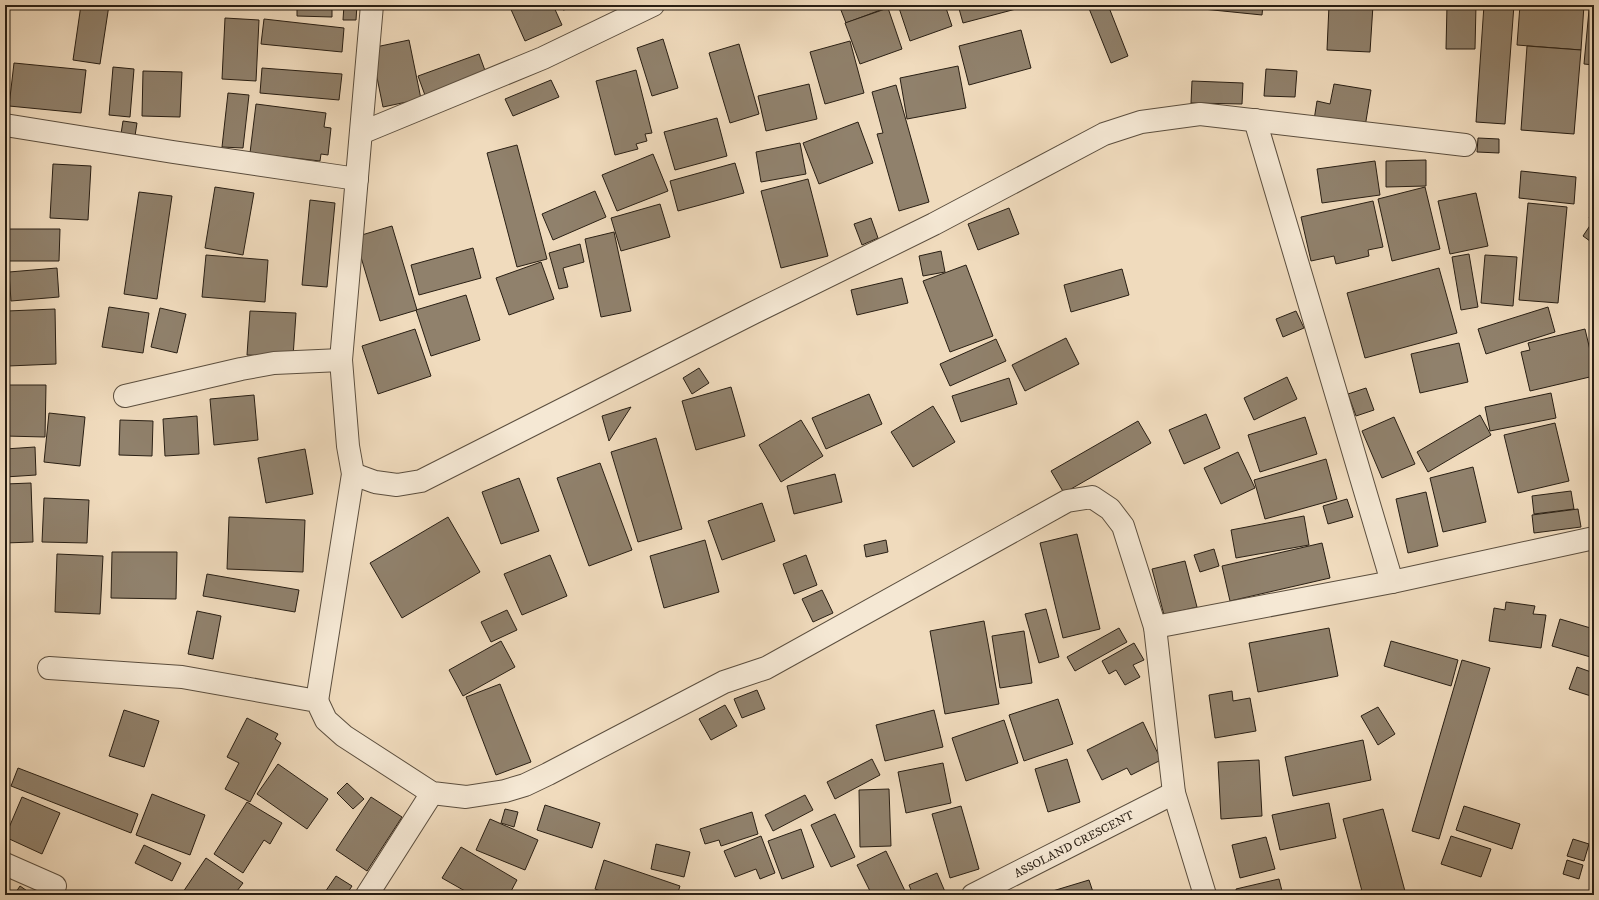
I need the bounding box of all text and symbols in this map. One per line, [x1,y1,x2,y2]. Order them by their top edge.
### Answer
street label: ASSOLAND CRESCENT [1012,808,1137,881]

